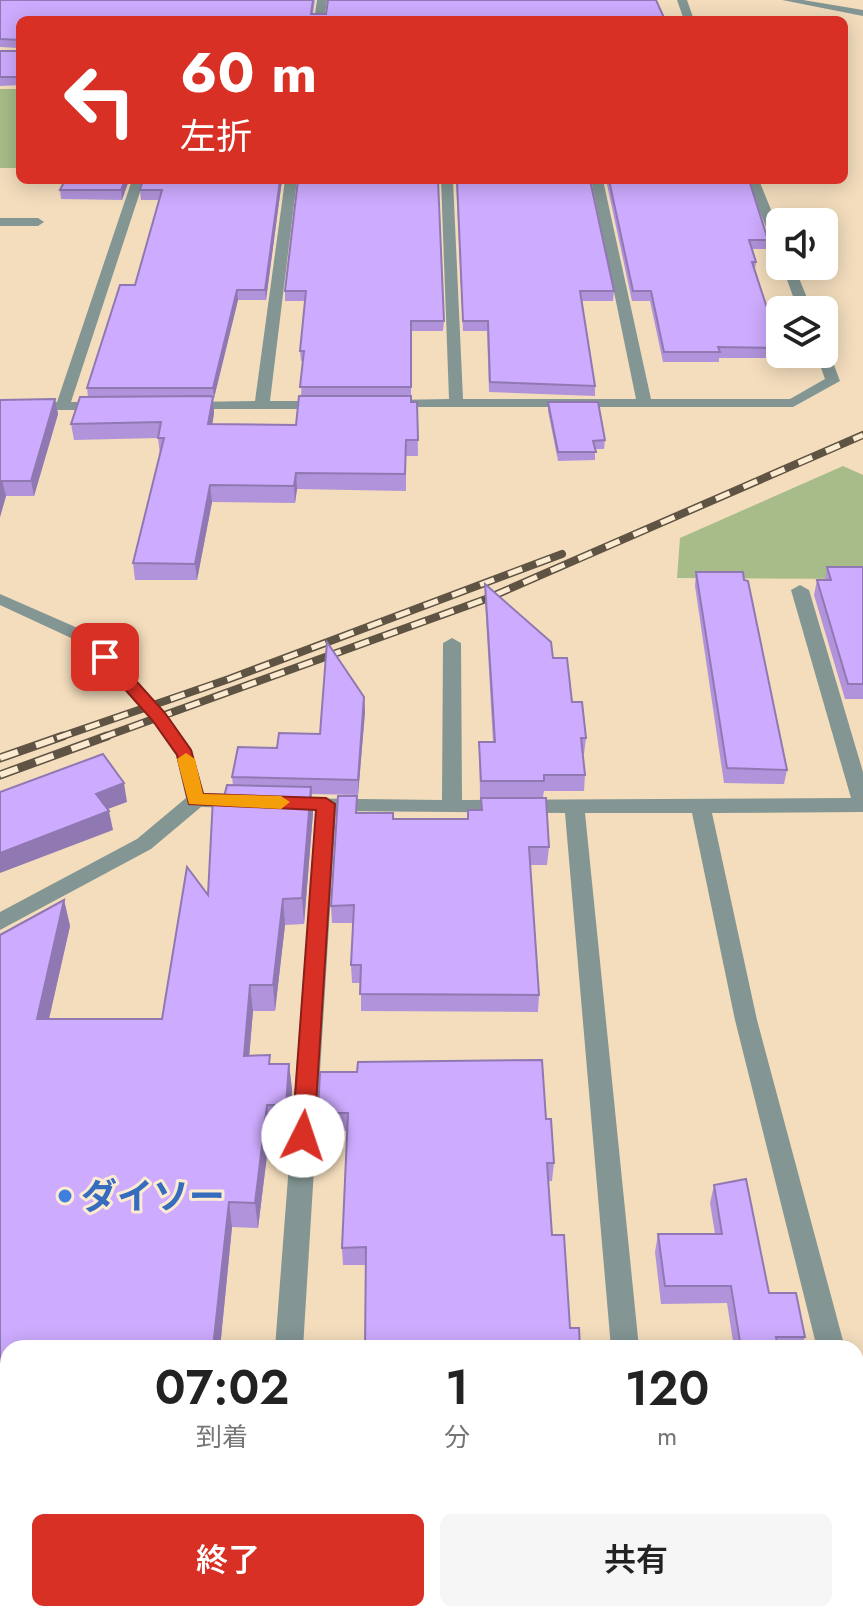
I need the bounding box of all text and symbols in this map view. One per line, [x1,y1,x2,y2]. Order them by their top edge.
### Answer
text: 60 m [180,32,317,113]
icon: left [48,48,152,152]
text: 左折 [180,110,252,162]
map controls [766,208,838,368]
button: sound [766,208,838,280]
button: layers [766,296,838,368]
pin [71,623,139,691]
icon: arrive [83,635,127,679]
position arrow [261,1094,345,1178]
place label: ダイソー [81,1170,225,1222]
marker: ダイソー [56,1187,74,1205]
text: 07:02 [155,1353,289,1422]
text: 1 [445,1353,469,1422]
text: 120 [625,1354,709,1423]
text: m [657,1417,677,1455]
text: 到着 [196,1418,248,1456]
text: 分 [444,1418,470,1456]
button: 終了 [32,1514,424,1606]
button: 共有 [440,1514,832,1606]

